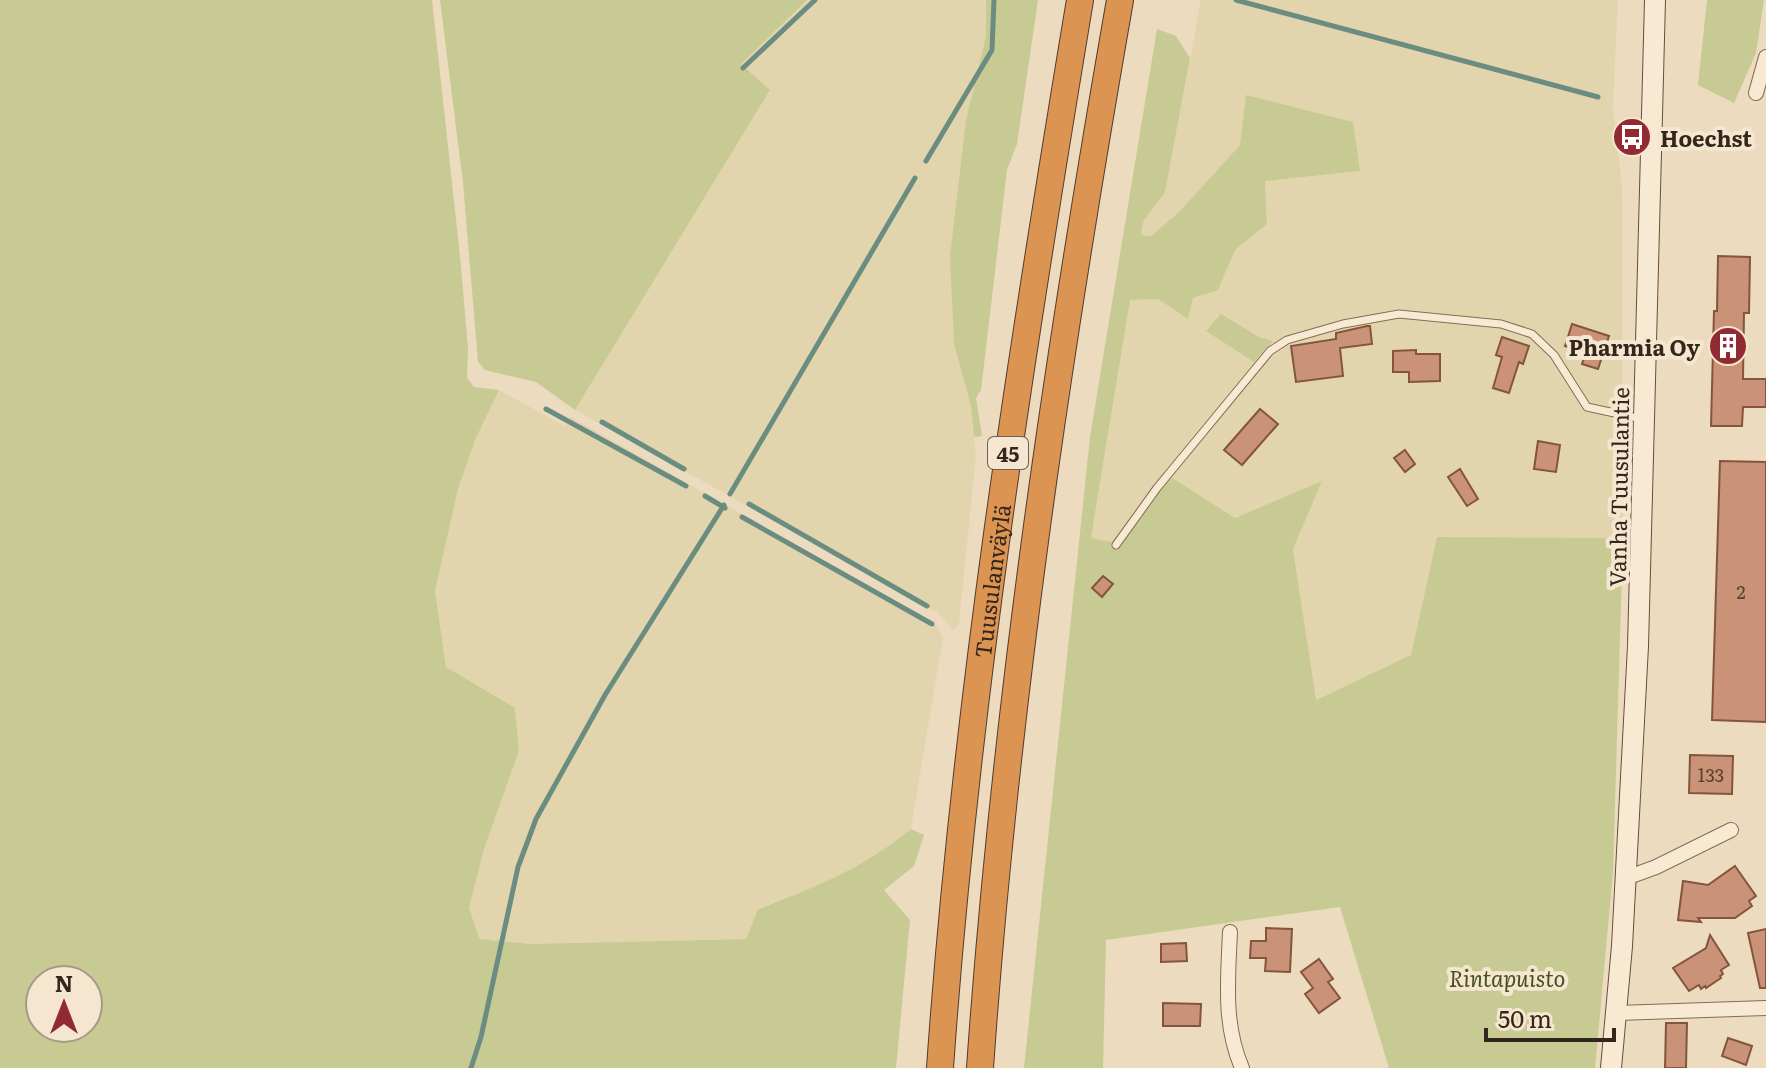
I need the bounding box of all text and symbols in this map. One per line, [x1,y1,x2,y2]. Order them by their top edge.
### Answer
bus stop icon: Hoechst [1611,116,1653,158]
place label: Hoechst [1660,121,1752,154]
building icon: Pharmia Oy [1707,325,1749,367]
place label: Pharmia Oy [1569,330,1701,363]
street label: Vanha Tuusulantie [1600,387,1636,587]
road number: 45 [988,437,1028,469]
street label: Tuusulanväylä [964,502,1018,660]
house number: 2 [1736,578,1746,605]
house number: 133 [1698,761,1724,788]
park label: Rintapuisto [1449,961,1565,994]
north arrow [24,964,104,1044]
text: N [55,966,73,999]
scale bar [1486,992,1614,1042]
text: 50 m [1498,1000,1552,1035]

